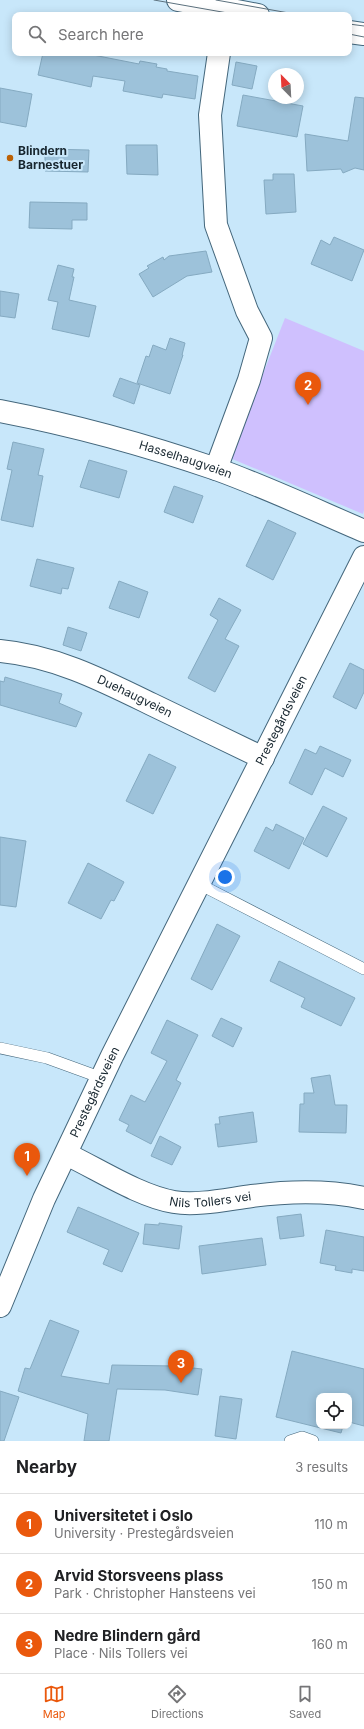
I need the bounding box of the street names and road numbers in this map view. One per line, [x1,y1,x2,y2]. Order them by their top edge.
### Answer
street label: Hasselhaugveien [137,437,234,481]
street label: Duehaugveien [95,671,175,720]
street label: Prestegårdsveien [252,673,310,768]
street label: Prestegårdsveien [66,1044,122,1140]
street label: Nils Tollers vei [168,1188,252,1210]

